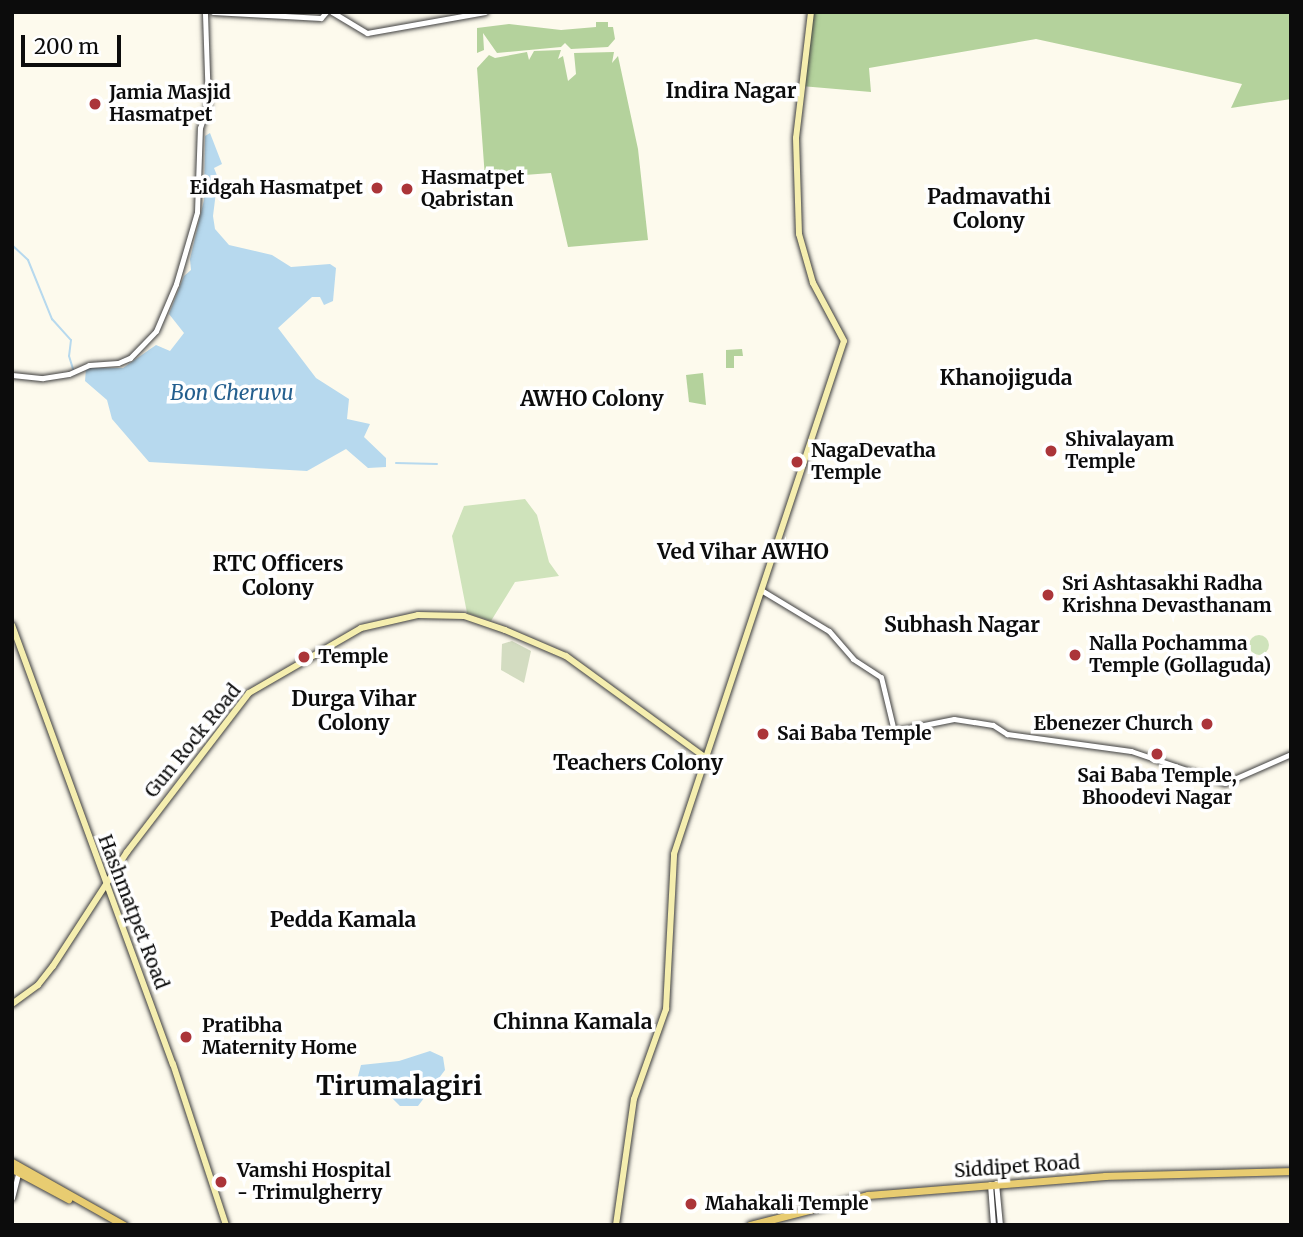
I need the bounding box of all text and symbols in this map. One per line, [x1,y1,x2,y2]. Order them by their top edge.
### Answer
scale bar [24,21,124,65]
text: 200 m [34,33,99,60]
district label: Indira Nagar [665,78,797,104]
place label: Jamia Masjid Hasmatpet [109,82,231,126]
marker: Jamia Masjid Hasmatpet [87,96,103,112]
place label: Hasmatpet Qabristan [421,167,524,211]
place label: Eidgah Hasmatpet [190,177,363,199]
marker: Eidgah Hasmatpet [369,180,385,196]
marker: Hasmatpet Qabristan [399,181,415,197]
district label: Padmavathi Colony [927,184,1051,234]
district label: Khanojiguda [940,365,1072,391]
water label: Bon Cheruvu [170,380,294,406]
district label: AWHO Colony [520,386,664,412]
place label: Shivalayam Temple [1065,429,1174,473]
place label: NagaDevatha Temple [811,440,936,484]
marker: Shivalayam Temple [1043,443,1059,459]
marker: NagaDevatha Temple [789,454,805,470]
district label: Ved Vihar AWHO [657,539,829,565]
district label: RTC Officers Colony [212,551,344,601]
place label: Sri Ashtasakhi Radha Krishna Devasthanam [1062,573,1272,617]
marker: Sri Ashtasakhi Radha Krishna Devasthanam [1040,587,1056,603]
district label: Subhash Nagar [884,612,1040,638]
place label: Nalla Pochamma Temple (Gollaguda) [1089,633,1271,677]
place label: Temple [318,646,388,668]
marker: Nalla Pochamma Temple (Gollaguda) [1067,647,1083,663]
marker: Temple [296,649,312,665]
street label: Gun Rock Road [140,680,246,802]
district label: Durga Vihar Colony [291,686,417,736]
place label: Ebenezer Church [1034,713,1193,735]
marker: Ebenezer Church [1199,716,1215,732]
place label: Sai Baba Temple [777,723,932,745]
marker: Sai Baba Temple [755,726,771,742]
marker: Sai Baba Temple, Bhoodevi Nagar [1149,746,1165,762]
district label: Teachers Colony [553,750,723,776]
place label: Sai Baba Temple, Bhoodevi Nagar [1077,765,1237,809]
street label: Hashmatpet Road [93,832,173,992]
district label: Pedda Kamala [270,907,416,933]
district label: Chinna Kamala [494,1009,652,1035]
place label: Pratibha Maternity Home [202,1015,357,1059]
marker: Pratibha Maternity Home [176,1027,196,1047]
district label: Tirumalagiri [316,1070,482,1102]
street label: Siddipet Road [953,1151,1081,1183]
place label: Vamshi Hospital - Trimulgherry [237,1160,391,1204]
marker: Vamshi Hospital - Trimulgherry [211,1172,231,1192]
place label: Mahakali Temple [705,1193,869,1215]
marker: Mahakali Temple [683,1196,699,1212]

